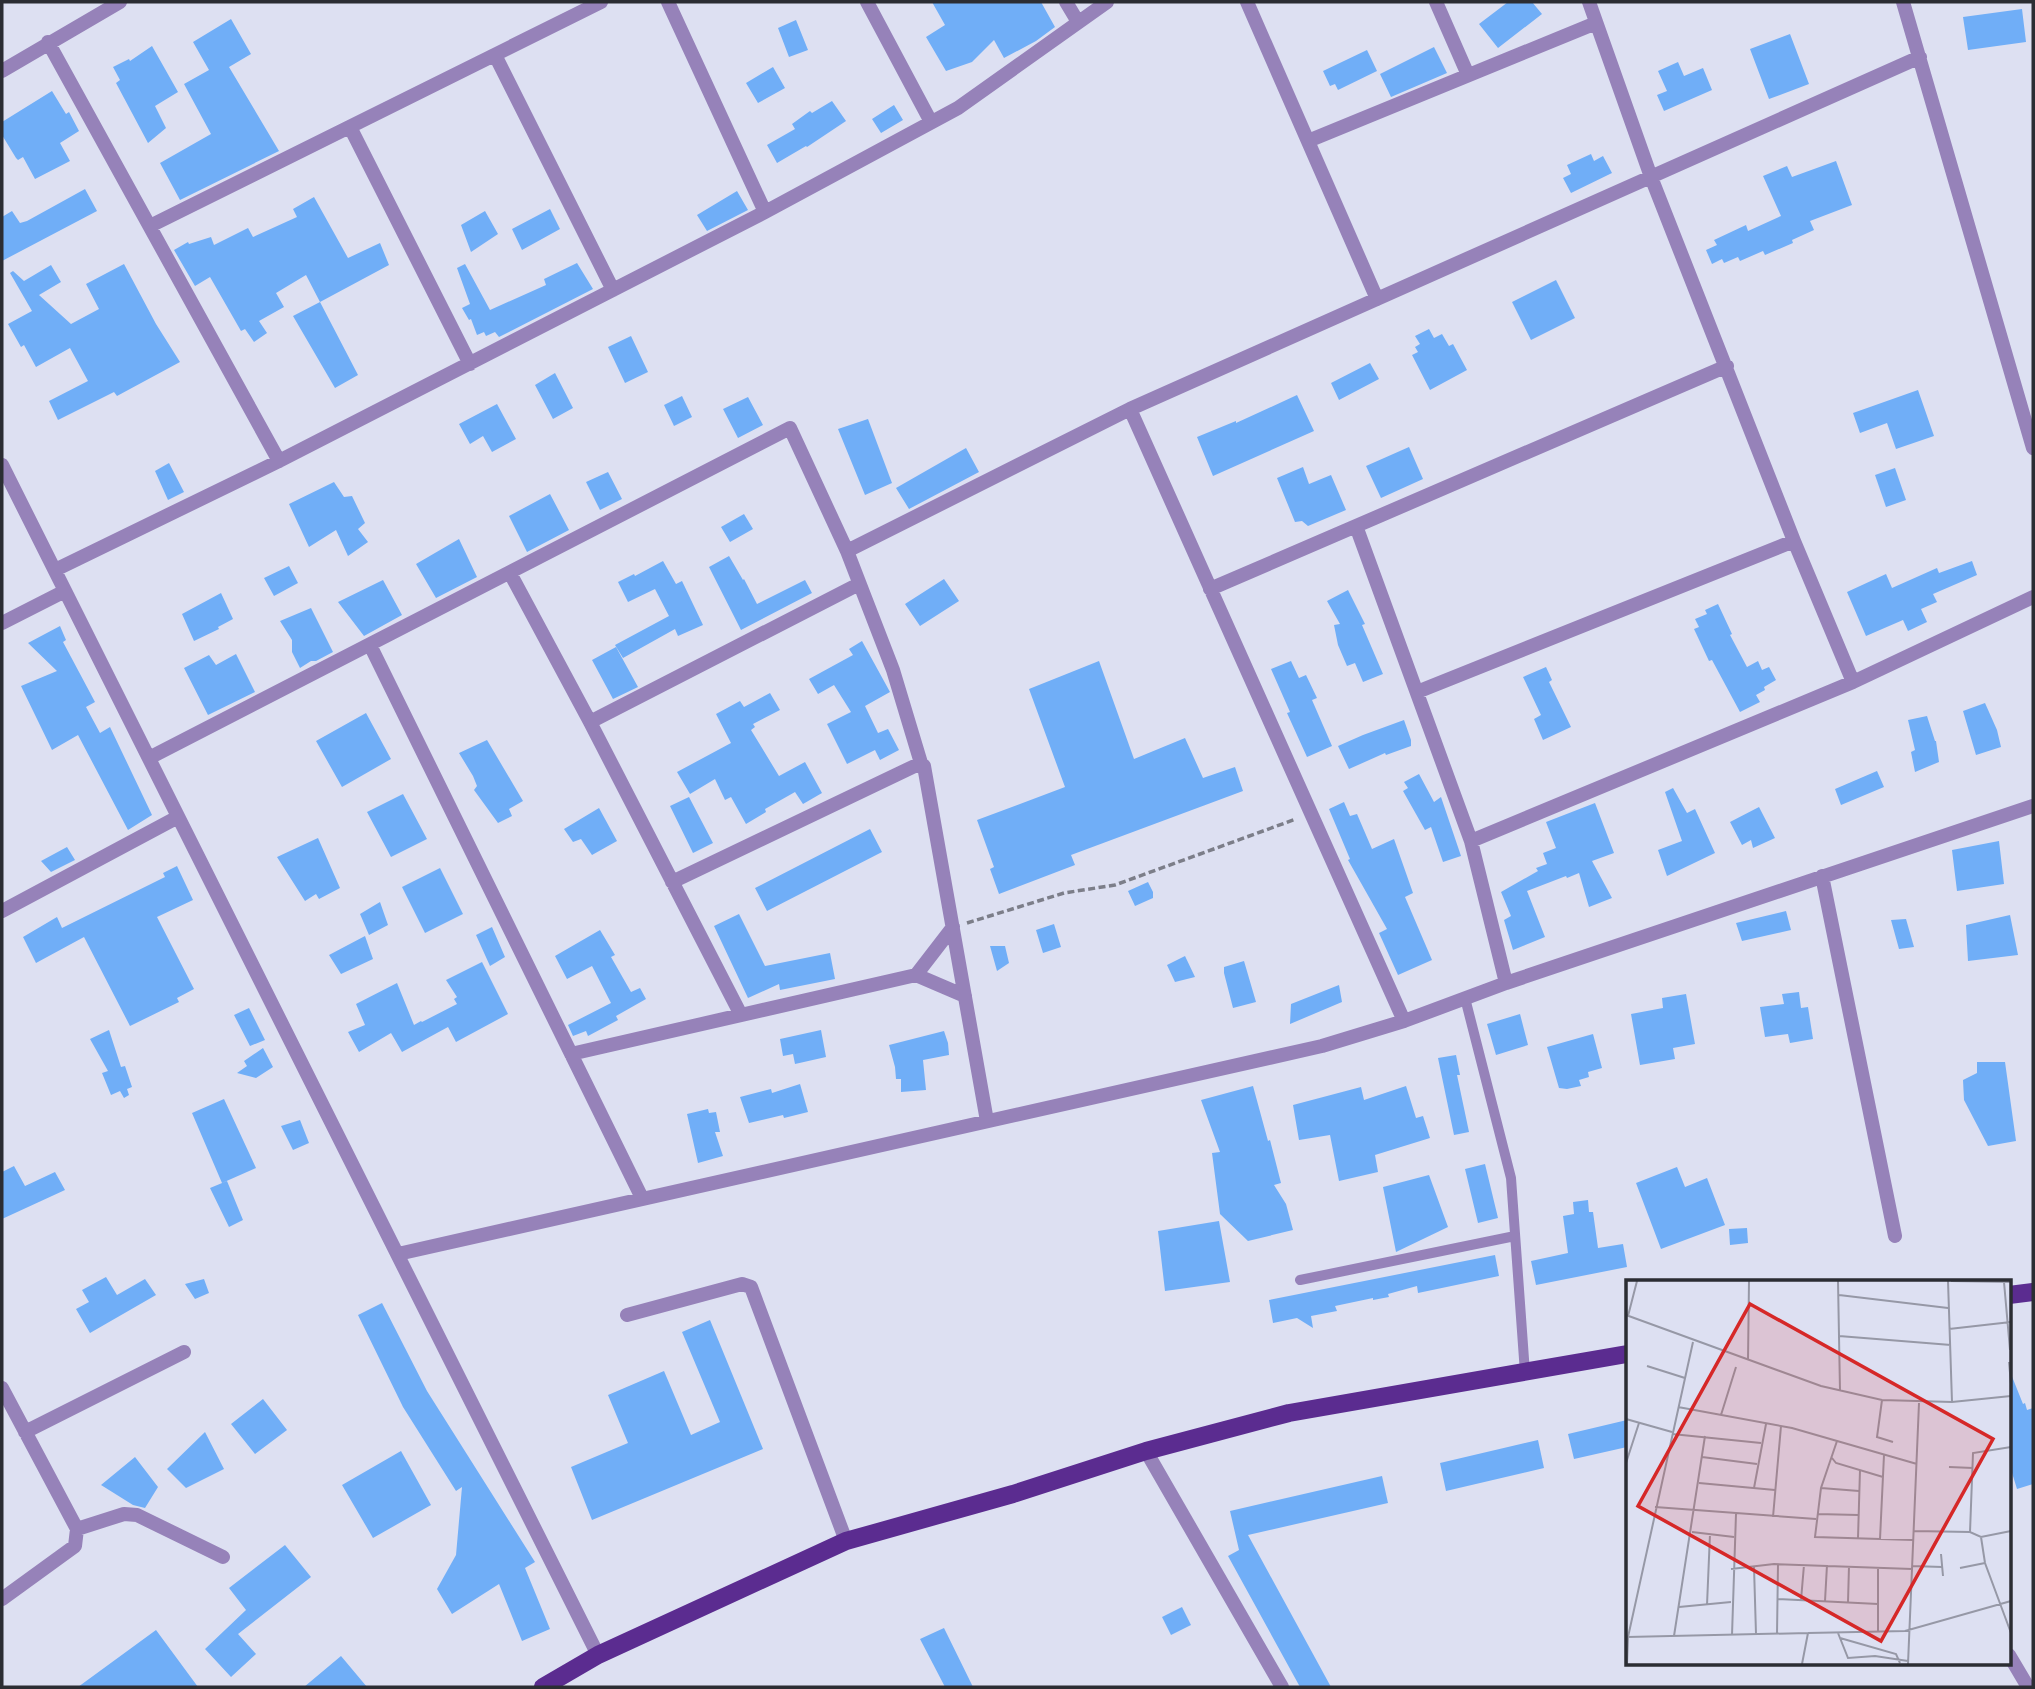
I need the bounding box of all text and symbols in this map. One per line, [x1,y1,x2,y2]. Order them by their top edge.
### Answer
inset map [1626,1280,2010,1664]

